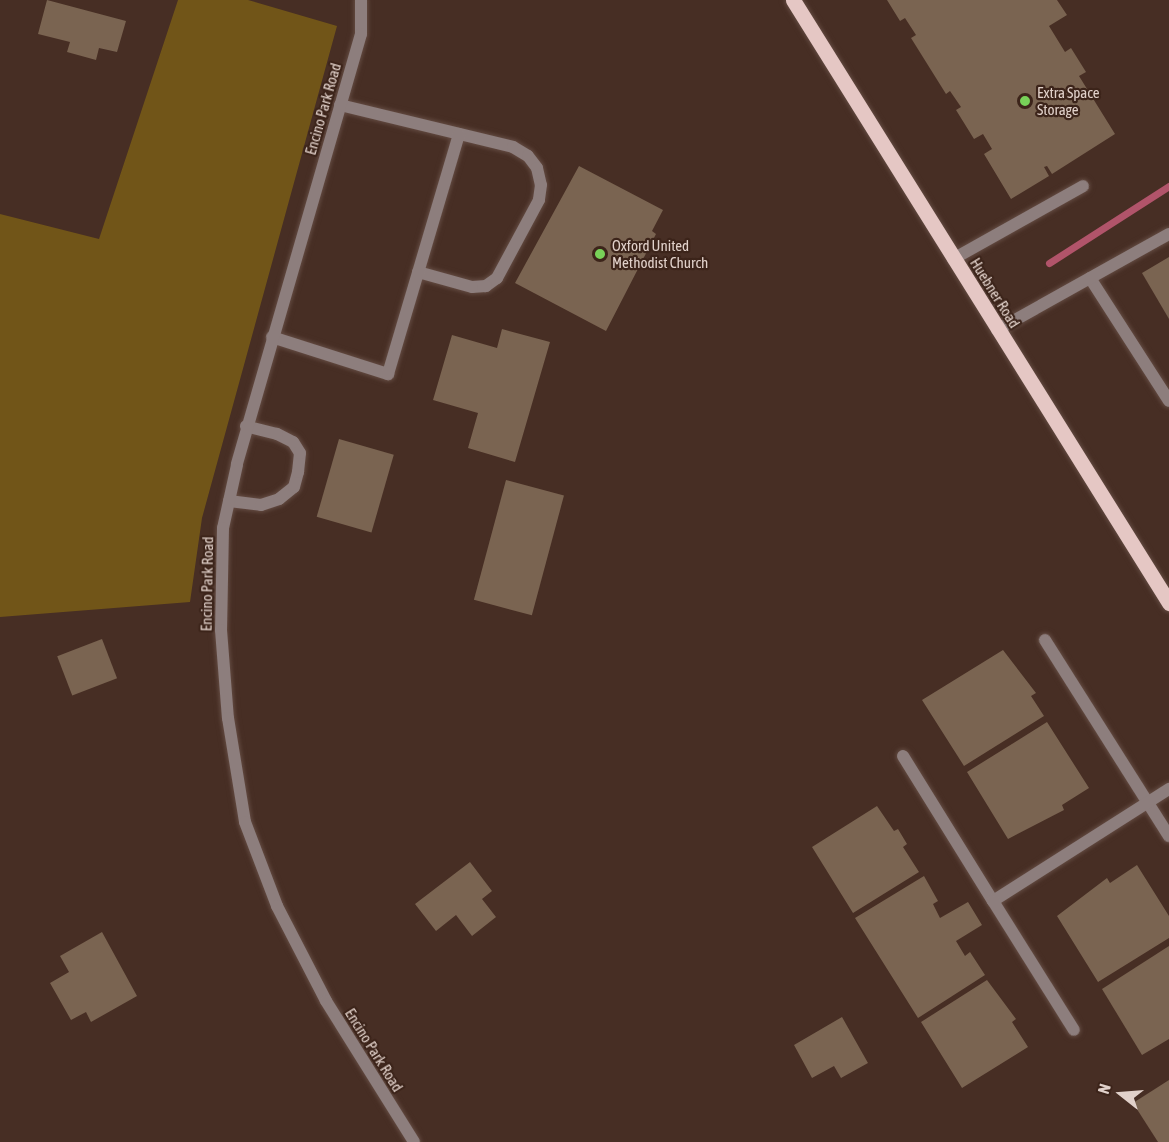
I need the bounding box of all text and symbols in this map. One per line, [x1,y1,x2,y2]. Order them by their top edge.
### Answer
street label: Encino Park Road [301,61,345,157]
place label: Extra Space Storage [1037,83,1100,118]
marker: Extra Space Storage [1018,94,1032,108]
place label: Oxford United Methodist Church [612,236,708,271]
marker: Oxford United Methodist Church [593,247,607,261]
street label: Huebner Road [966,255,1024,331]
street label: Encino Park Road [197,536,217,632]
street label: Encino Park Road [341,1005,407,1095]
north arrow [1091,1064,1151,1124]
text: N [1094,1082,1114,1096]

